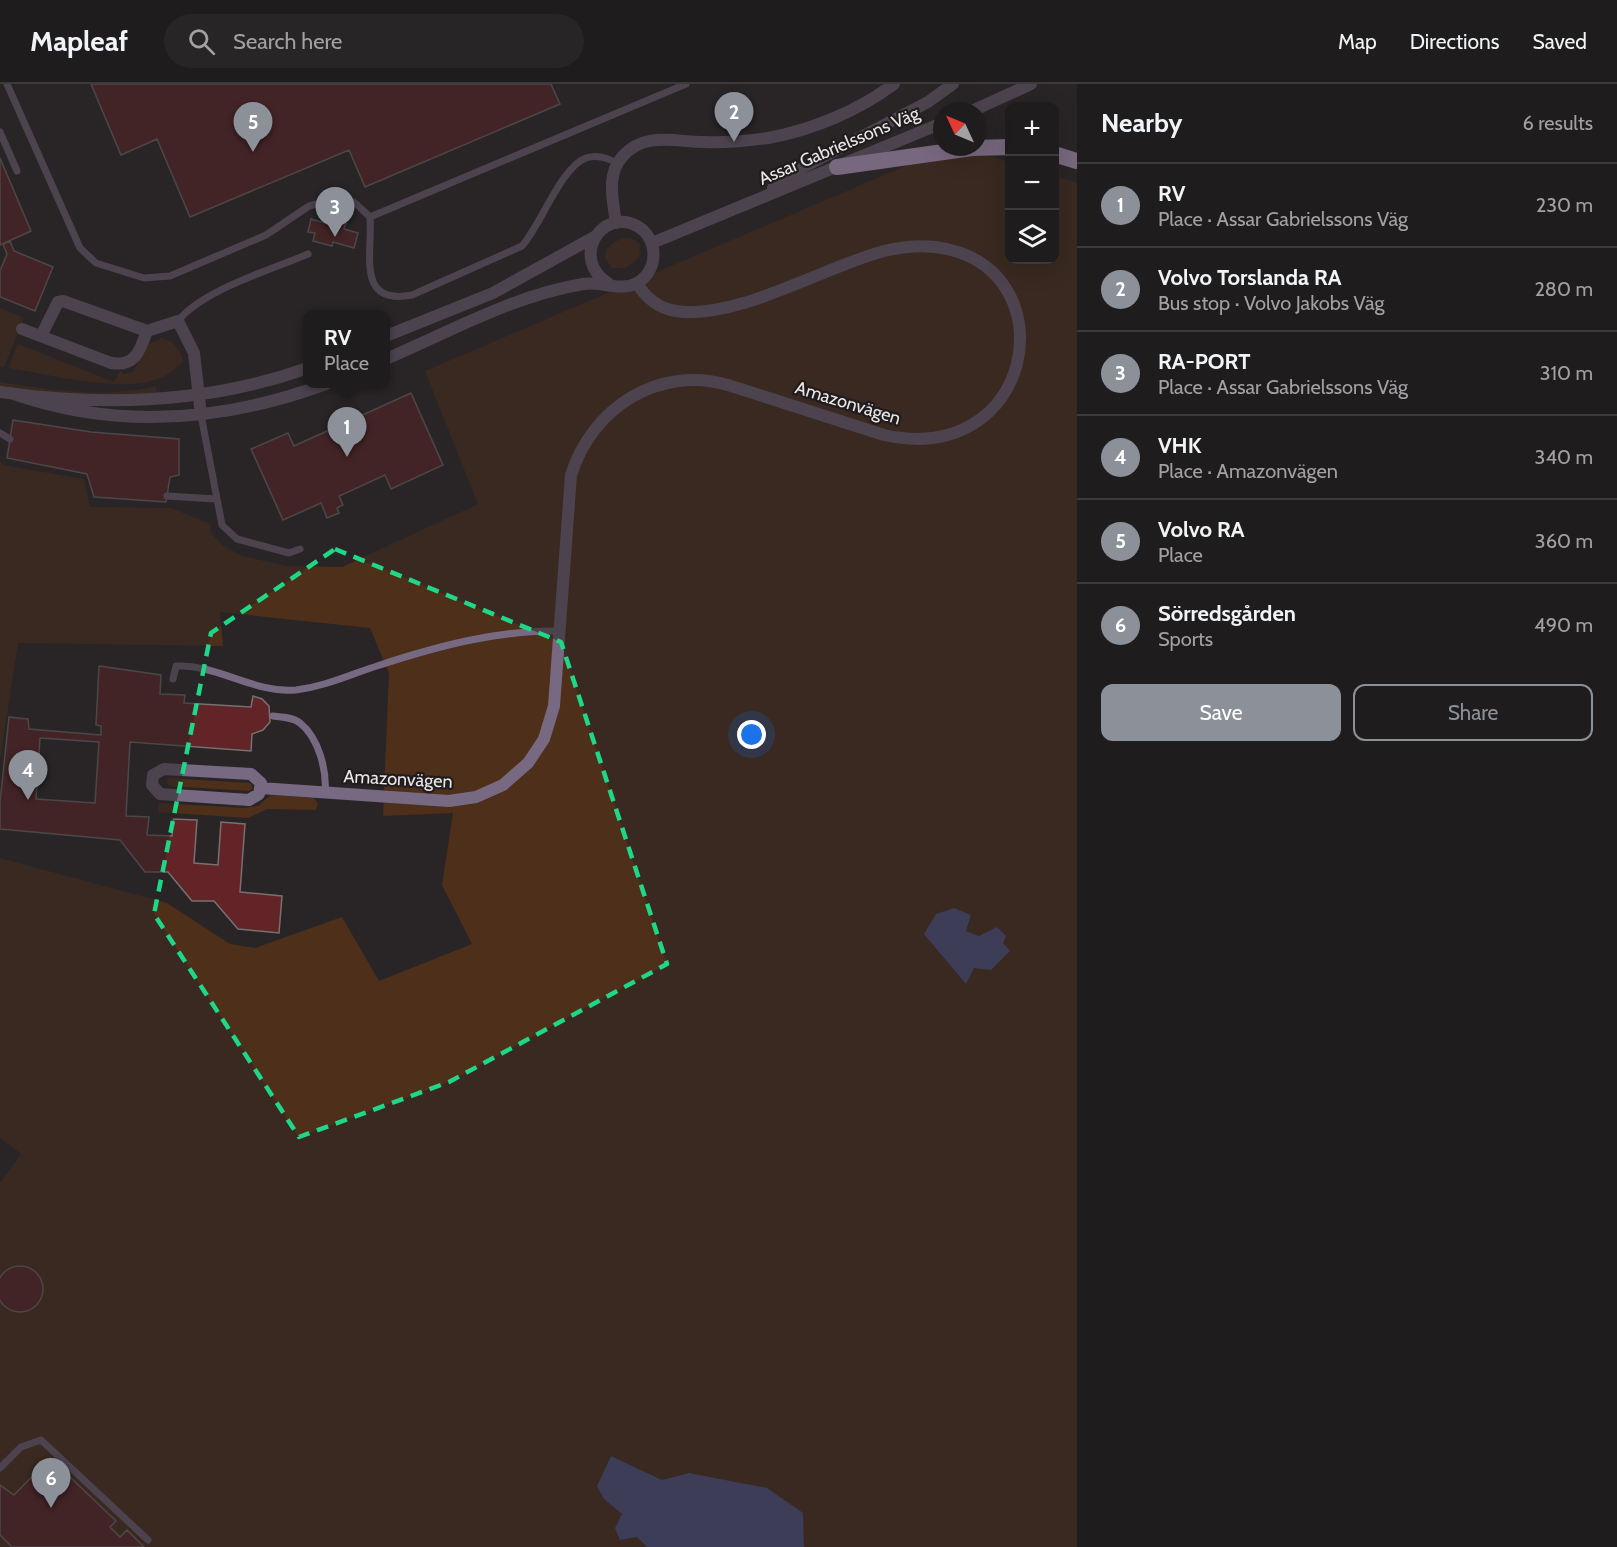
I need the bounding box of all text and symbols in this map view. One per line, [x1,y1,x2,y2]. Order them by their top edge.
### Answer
search box [164,14,584,68]
text: Mapleaf [30,24,128,58]
icon: search [185,25,218,58]
text: Search here [233,28,342,55]
text: Map [1338,29,1377,54]
text: Directions [1410,29,1499,54]
text: Saved [1532,29,1587,54]
pin: 2 [714,92,754,142]
street label: Assar Gabrielssons Väg [755,102,924,190]
north arrow [933,102,987,156]
map controls [1005,102,1059,264]
button: + [1005,102,1059,156]
pin: 5 [234,103,272,152]
text: Nearby [1101,107,1182,139]
text: 6 results [1522,111,1593,135]
button: − [1005,156,1059,210]
text: RV [1158,180,1185,207]
pin: 3 [316,188,354,237]
text: 1 [1117,193,1124,217]
text: 230 m [1536,193,1593,217]
text: Place · Assar Gabrielssons Väg [1158,207,1408,231]
button: layers [1005,210,1059,264]
text: Volvo Torslanda RA [1158,264,1341,291]
text: 2 [1115,277,1126,301]
text: 280 m [1534,277,1593,301]
text: Bus stop · Volvo Jakobs Väg [1158,291,1385,315]
popup [303,310,390,388]
text: RV [324,324,351,351]
text: RA-PORT [1158,348,1250,375]
text: Place [324,351,369,375]
text: 3 [1115,361,1126,385]
text: 310 m [1540,361,1593,385]
text: Place · Assar Gabrielssons Väg [1158,375,1408,399]
street label: Amazonvägen [793,377,903,429]
pin: 1 [328,408,366,457]
text: VHK [1158,432,1201,459]
text: 4 [1114,445,1127,469]
text: 340 m [1535,445,1593,469]
text: Place · Amazonvägen [1158,459,1338,483]
text: Volvo RA [1158,516,1244,543]
text: 5 [1115,529,1126,553]
text: 360 m [1535,529,1593,553]
text: Place [1158,543,1203,567]
text: Sörredsgården [1158,600,1296,627]
text: 6 [1115,613,1126,637]
text: 490 m [1534,613,1593,637]
text: Sports [1158,627,1213,651]
button: Save [1101,684,1341,741]
button: Share [1353,684,1593,741]
your location [737,720,766,749]
pin: 4 [9,750,48,800]
street label: Amazonvägen [343,765,453,793]
pin: 6 [32,1458,70,1508]

